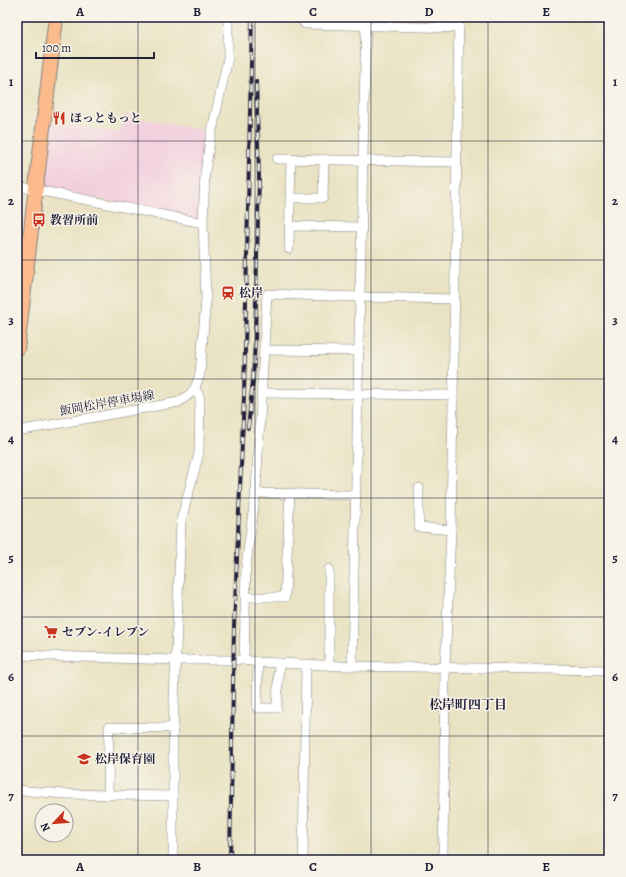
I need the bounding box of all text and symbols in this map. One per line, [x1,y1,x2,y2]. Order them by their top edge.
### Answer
text: A [75,3,85,20]
text: B [193,3,201,20]
text: C [309,3,317,20]
text: D [424,3,434,20]
text: E [542,3,550,20]
scale bar [36,34,154,60]
text: 100 m [42,40,71,56]
text: 1 [9,73,14,90]
text: 1 [613,73,618,90]
restaurant icon: ほっともっと [51,110,67,126]
place label: ほっともっと [70,110,142,126]
text: 2 [8,192,15,209]
text: 2 [612,192,619,209]
bus stop icon: 教習所前 [31,212,47,228]
place label: 教習所前 [50,212,98,228]
station icon: 松岸 [220,285,236,301]
place label: 松岸 [239,285,263,301]
text: 3 [8,311,14,328]
text: 3 [612,311,618,328]
street label: 飯岡松岸停車場線 [58,387,156,419]
text: 4 [8,430,14,447]
text: 4 [612,430,618,447]
text: 5 [8,549,14,566]
text: 5 [612,549,618,566]
supermarket icon: セブン-イレブン [43,624,59,640]
place label: セブン-イレブン [62,624,149,640]
text: 6 [8,668,14,685]
text: 6 [612,668,618,685]
district label: 松岸町四丁目 [429,696,507,713]
school or university icon: 松岸保育園 [76,751,92,767]
place label: 松岸保育園 [95,751,155,767]
text: 7 [8,787,14,804]
text: 7 [612,787,618,804]
north arrow [34,803,74,843]
text: N [37,820,54,834]
text: A [75,858,85,875]
text: B [193,858,201,875]
text: C [309,858,317,875]
text: D [424,858,434,875]
text: E [542,858,550,875]

